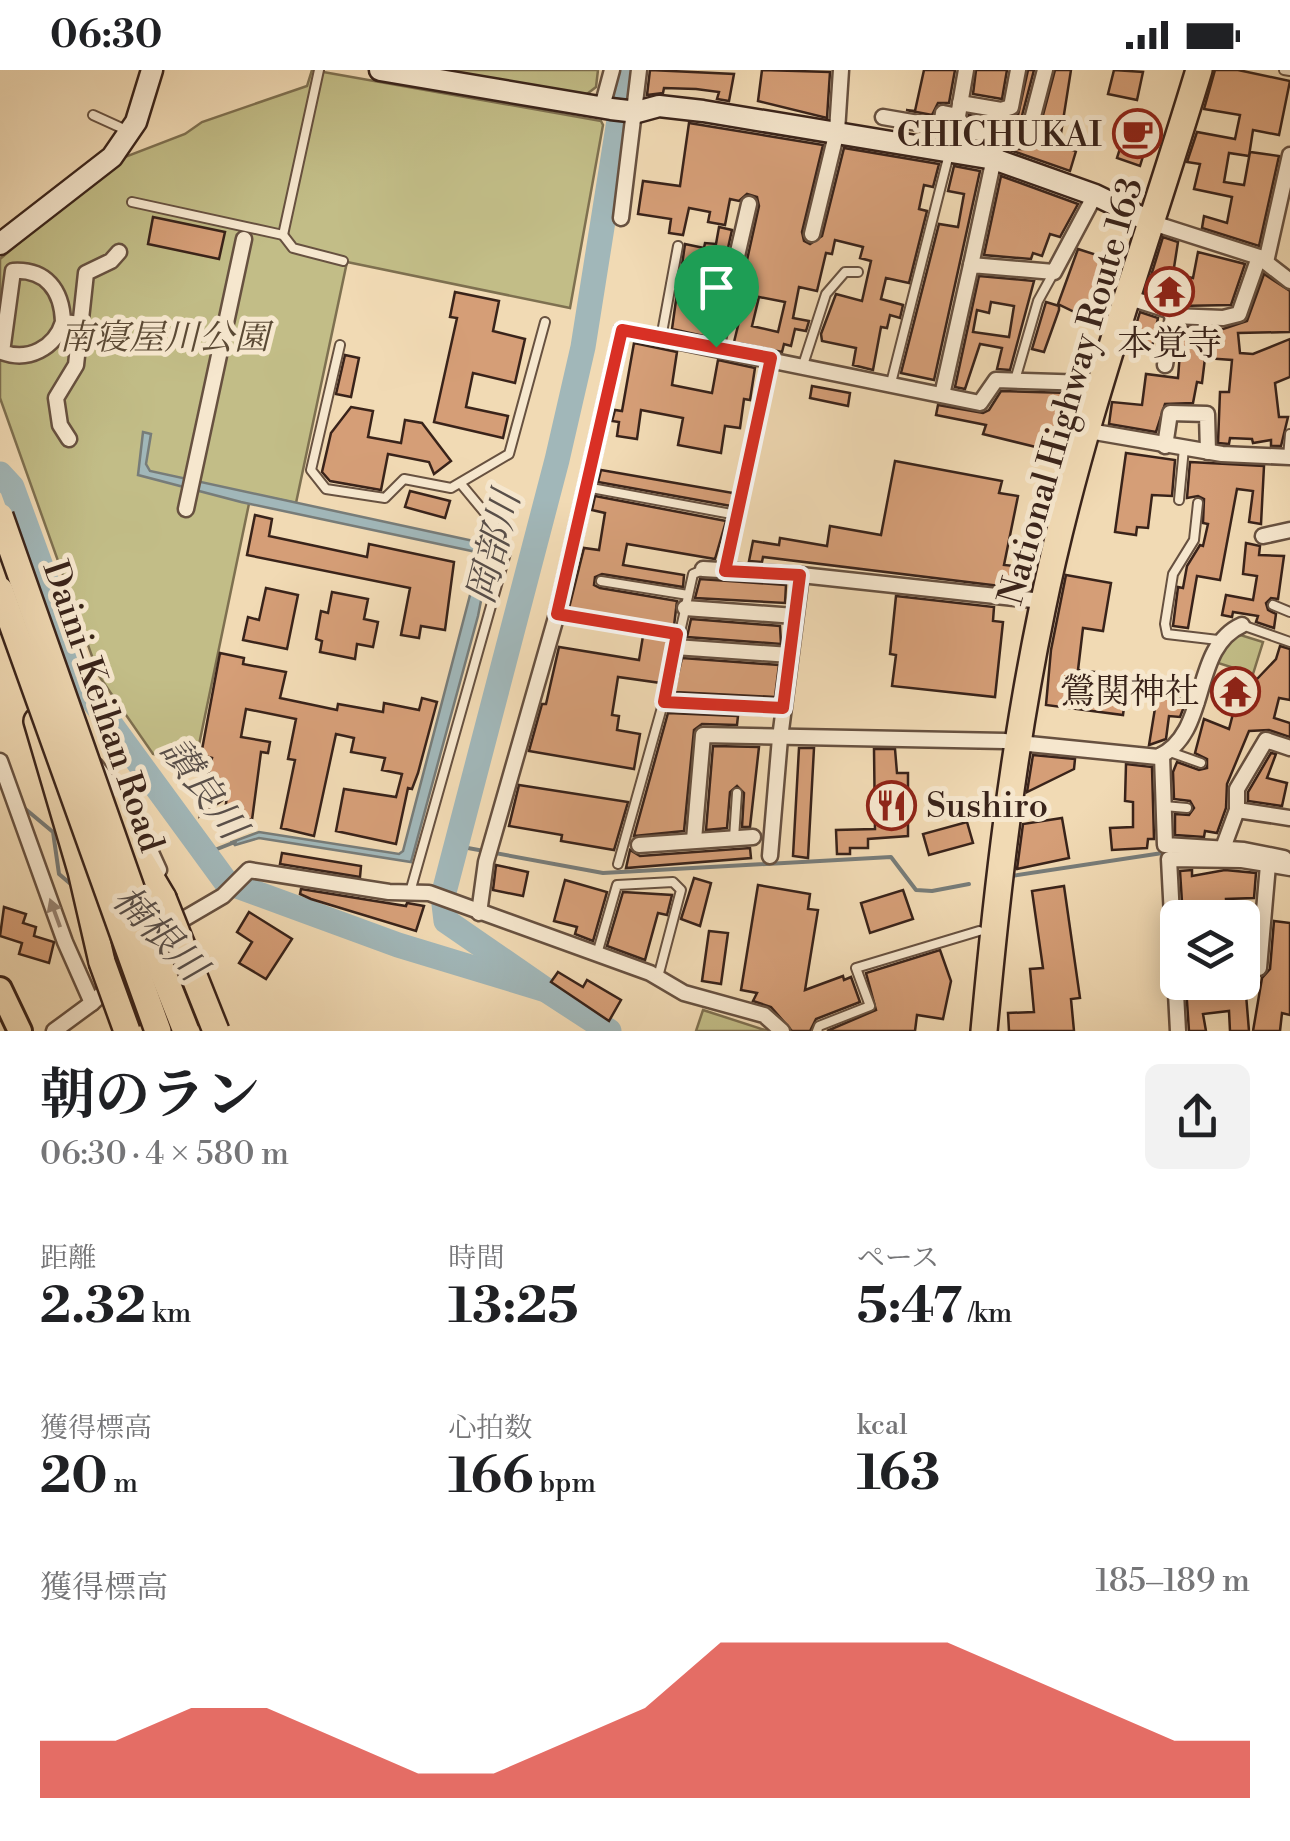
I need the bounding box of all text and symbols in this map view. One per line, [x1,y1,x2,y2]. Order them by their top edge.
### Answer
text: 06:30 [50,12,162,59]
cafe icon: CHICHUKAI [1111,108,1163,160]
place label: CHICHUKAI [897,114,1102,157]
street label: National Highway Route 163 [990,173,1153,610]
pin [674,245,759,348]
icon: arrive [689,260,744,315]
temple icon: 本覚寺 [1144,265,1196,317]
park label: 南寝屋川公園 [59,317,274,360]
place label: 本覚寺 [1117,323,1223,366]
water label: 岡部川 [458,482,532,608]
street label: Daini-Keihan Road [33,555,173,858]
temple icon: 鶯関神社 [1209,665,1261,717]
place label: 鶯関神社 [1060,671,1200,714]
water label: 讃良川 [150,729,258,852]
restaurant icon: Sushiro [865,779,917,831]
place label: Sushiro [926,785,1048,828]
water label: 楠根川 [102,877,218,994]
one-way arrow [46,897,61,927]
map controls [1160,900,1260,1000]
button: layers [1160,900,1260,1000]
text: 朝のラン [40,1062,260,1131]
button: share [1145,1064,1250,1169]
text: 06:30 · 4 × 580 m [40,1134,289,1174]
text: 距離 [40,1241,96,1276]
text: 時間 [448,1241,504,1276]
text: ペース [857,1241,939,1276]
text: 2.32 [40,1276,146,1338]
text: 13:25 [448,1276,578,1338]
text: 5:47 [857,1276,962,1338]
text: km [146,1296,191,1331]
text: /km [962,1296,1012,1331]
text: kcal [857,1408,907,1443]
text: 獲得標高 [40,1411,152,1446]
text: 心拍数 [448,1411,532,1446]
text: 163 [857,1443,940,1505]
text: 20 [40,1446,108,1508]
text: 166 [448,1446,534,1508]
text: m [108,1466,138,1501]
text: bpm [534,1466,596,1501]
text: 185–189 m [1096,1561,1250,1601]
text: 獲得標高 [40,1568,168,1608]

